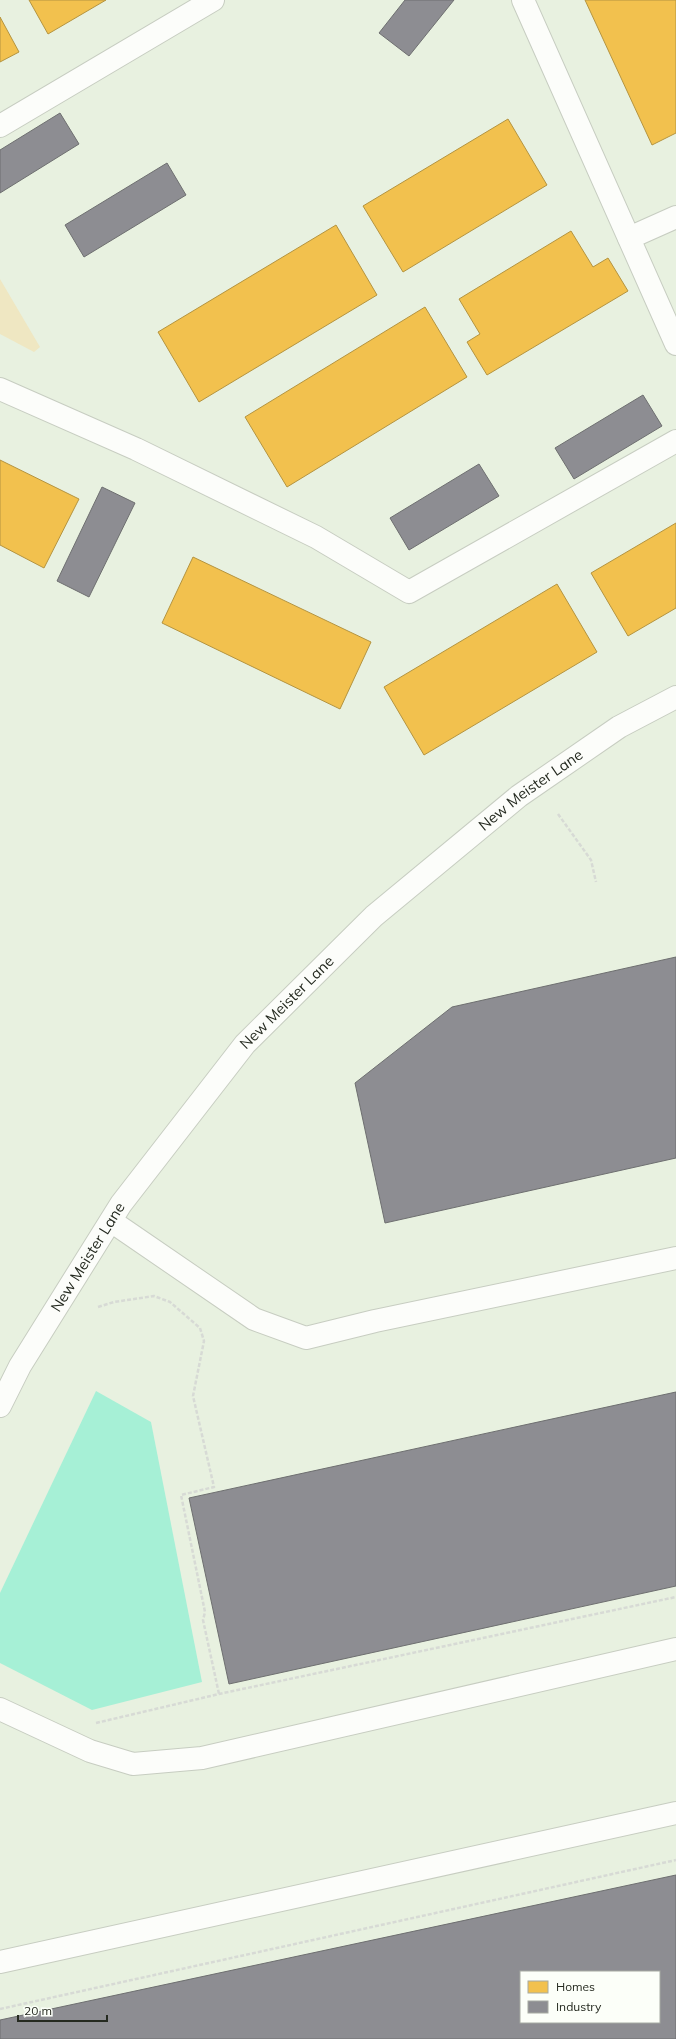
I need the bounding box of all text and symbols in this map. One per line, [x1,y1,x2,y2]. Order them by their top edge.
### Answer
street label: New Meister Lane [474,745,586,835]
street label: New Meister Lane [235,951,338,1053]
street label: New Meister Lane [46,1199,129,1315]
legend [520,1971,660,2023]
text: Homes [556,1979,595,1994]
scale bar [18,1997,107,2023]
text: Industry [556,1999,602,2014]
text: 20 m [24,2003,52,2018]

